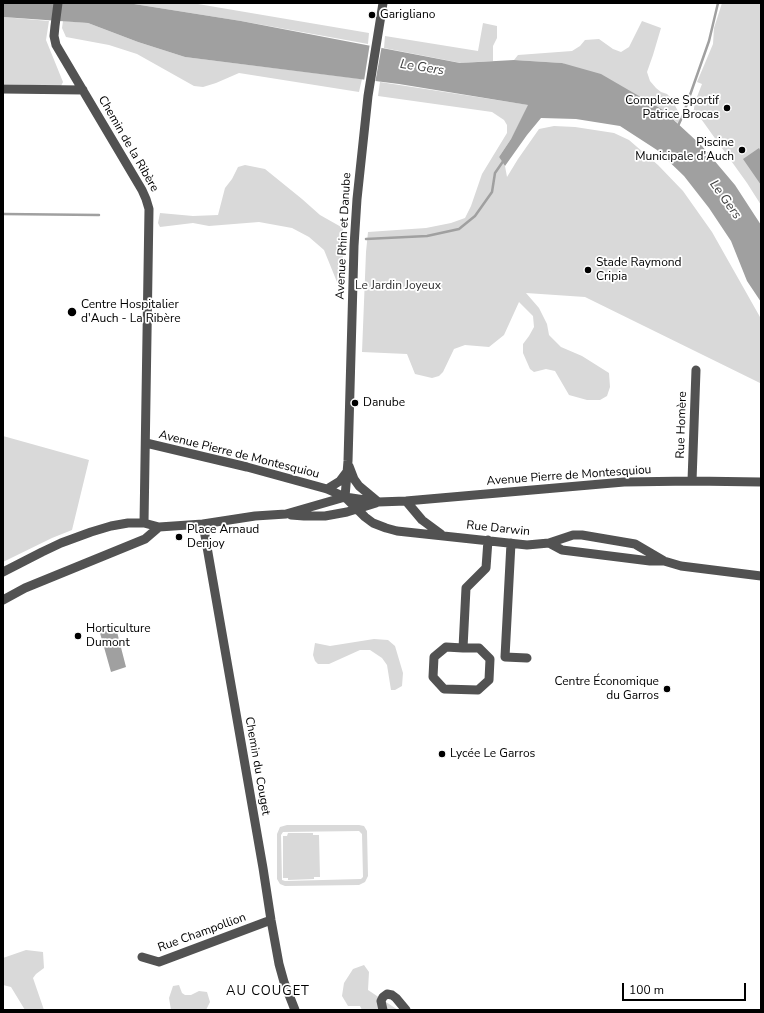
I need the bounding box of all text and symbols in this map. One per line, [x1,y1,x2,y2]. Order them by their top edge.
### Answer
place label: Garigliano [380,8,435,22]
marker: Garigliano [367,10,377,20]
water label: Le Gers [399,57,445,79]
street label: Chemin de la Ribère [95,93,161,195]
place label: Complexe Sportif Patrice Brocas [625,94,719,122]
marker: Complexe Sportif Patrice Brocas [722,103,732,113]
place label: Piscine Municipale d'Auch [635,136,734,164]
marker: Piscine Municipale d'Auch [737,145,747,155]
street label: Avenue Rhin et Danube [333,172,355,300]
water label: Le Gers [706,177,744,223]
place label: Stade Raymond Cripia [596,256,682,284]
marker: Stade Raymond Cripia [583,265,593,275]
park label: Le Jardin Joyeux [355,279,441,293]
place label: Centre Hospitalier d'Auch - La Ribère [81,298,181,326]
marker: Centre Hospitalier d'Auch - La Ribère [66,306,78,318]
street label: Rue Homère [674,391,690,459]
place label: Danube [363,396,405,410]
marker: Danube [350,398,360,408]
street label: Avenue Pierre de Montesquiou [157,428,321,482]
street label: Avenue Pierre de Montesquiou [486,463,652,489]
street label: Rue Darwin [466,519,530,539]
place label: Place Arnaud Denjoy [187,523,259,551]
marker: Place Arnaud Denjoy [174,532,184,542]
place label: Horticulture Dumont [86,622,151,650]
marker: Horticulture Dumont [73,631,83,641]
place label: Centre Économique du Garros [555,675,659,703]
marker: Centre Économique du Garros [662,684,672,694]
street label: Chemin du Couget [241,716,273,816]
place label: Lycée Le Garros [450,747,535,761]
marker: Lycée Le Garros [437,749,447,759]
street label: Rue Champollion [156,910,248,956]
scale bar [624,975,748,1001]
text: 100 m [629,982,664,998]
district label: AU COUGET [226,984,310,1000]

